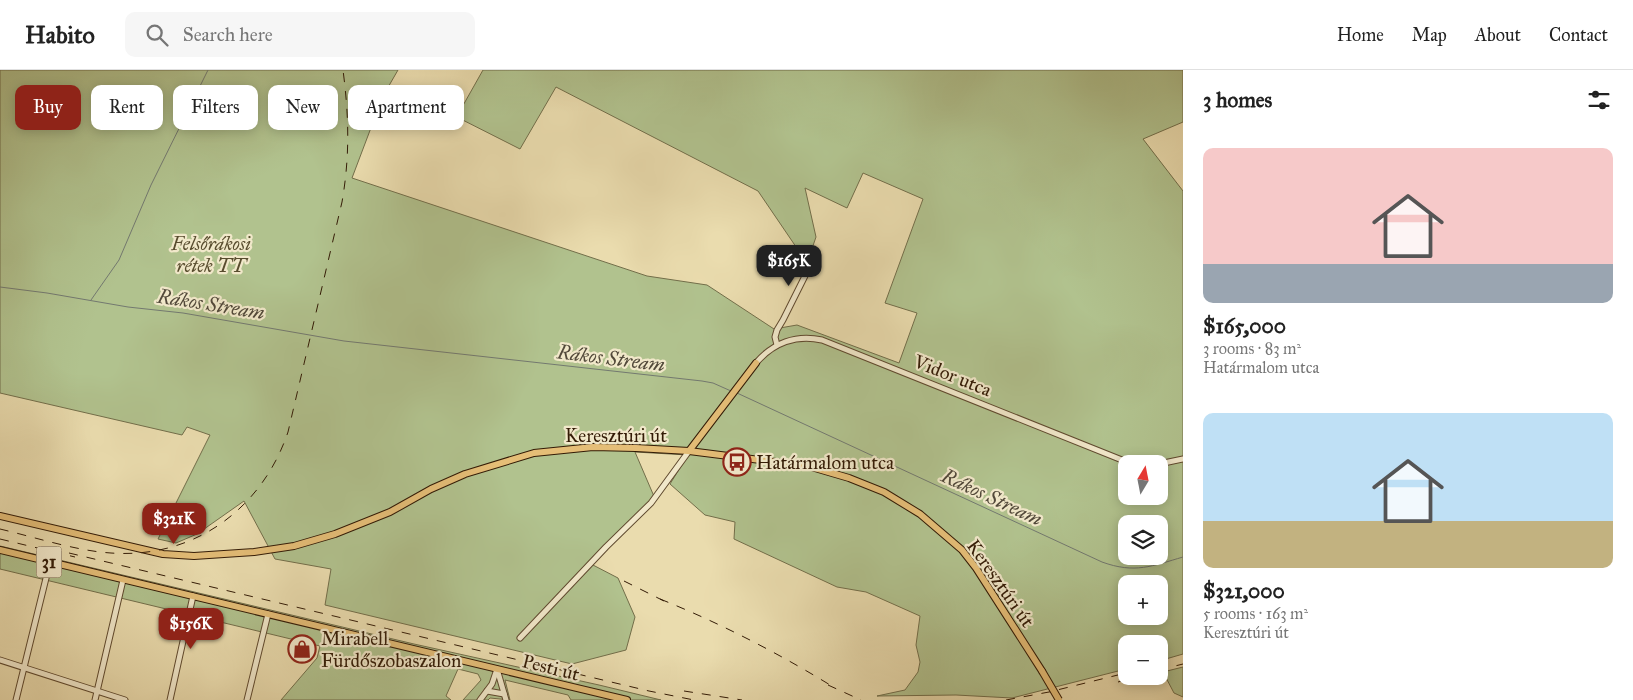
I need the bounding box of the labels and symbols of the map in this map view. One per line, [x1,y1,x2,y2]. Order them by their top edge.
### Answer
park label: Felsőrákosi rétek TT [170,232,251,277]
pin: $165K [754,244,824,287]
water label: Rákos Stream [155,284,266,324]
water label: Rákos Stream [555,339,666,377]
street label: Vidor utca [910,349,996,402]
street label: Keresztúri út [565,424,667,447]
bus stop icon: Határmalom utca [722,447,752,477]
place label: Határmalom utca [756,451,895,474]
north arrow [1118,455,1168,505]
water label: Rákos Stream [937,463,1046,531]
pin: $321K [139,502,209,545]
street label: Keresztúri út [962,535,1039,632]
road number: 31 [36,547,62,578]
pin: $156K [156,608,226,650]
place label: Mirabell Fürdőszobaszalon [321,627,461,672]
shop icon: Mirabell Fürdőszobaszalon [287,634,317,664]
street label: Pesti út [520,649,582,686]

